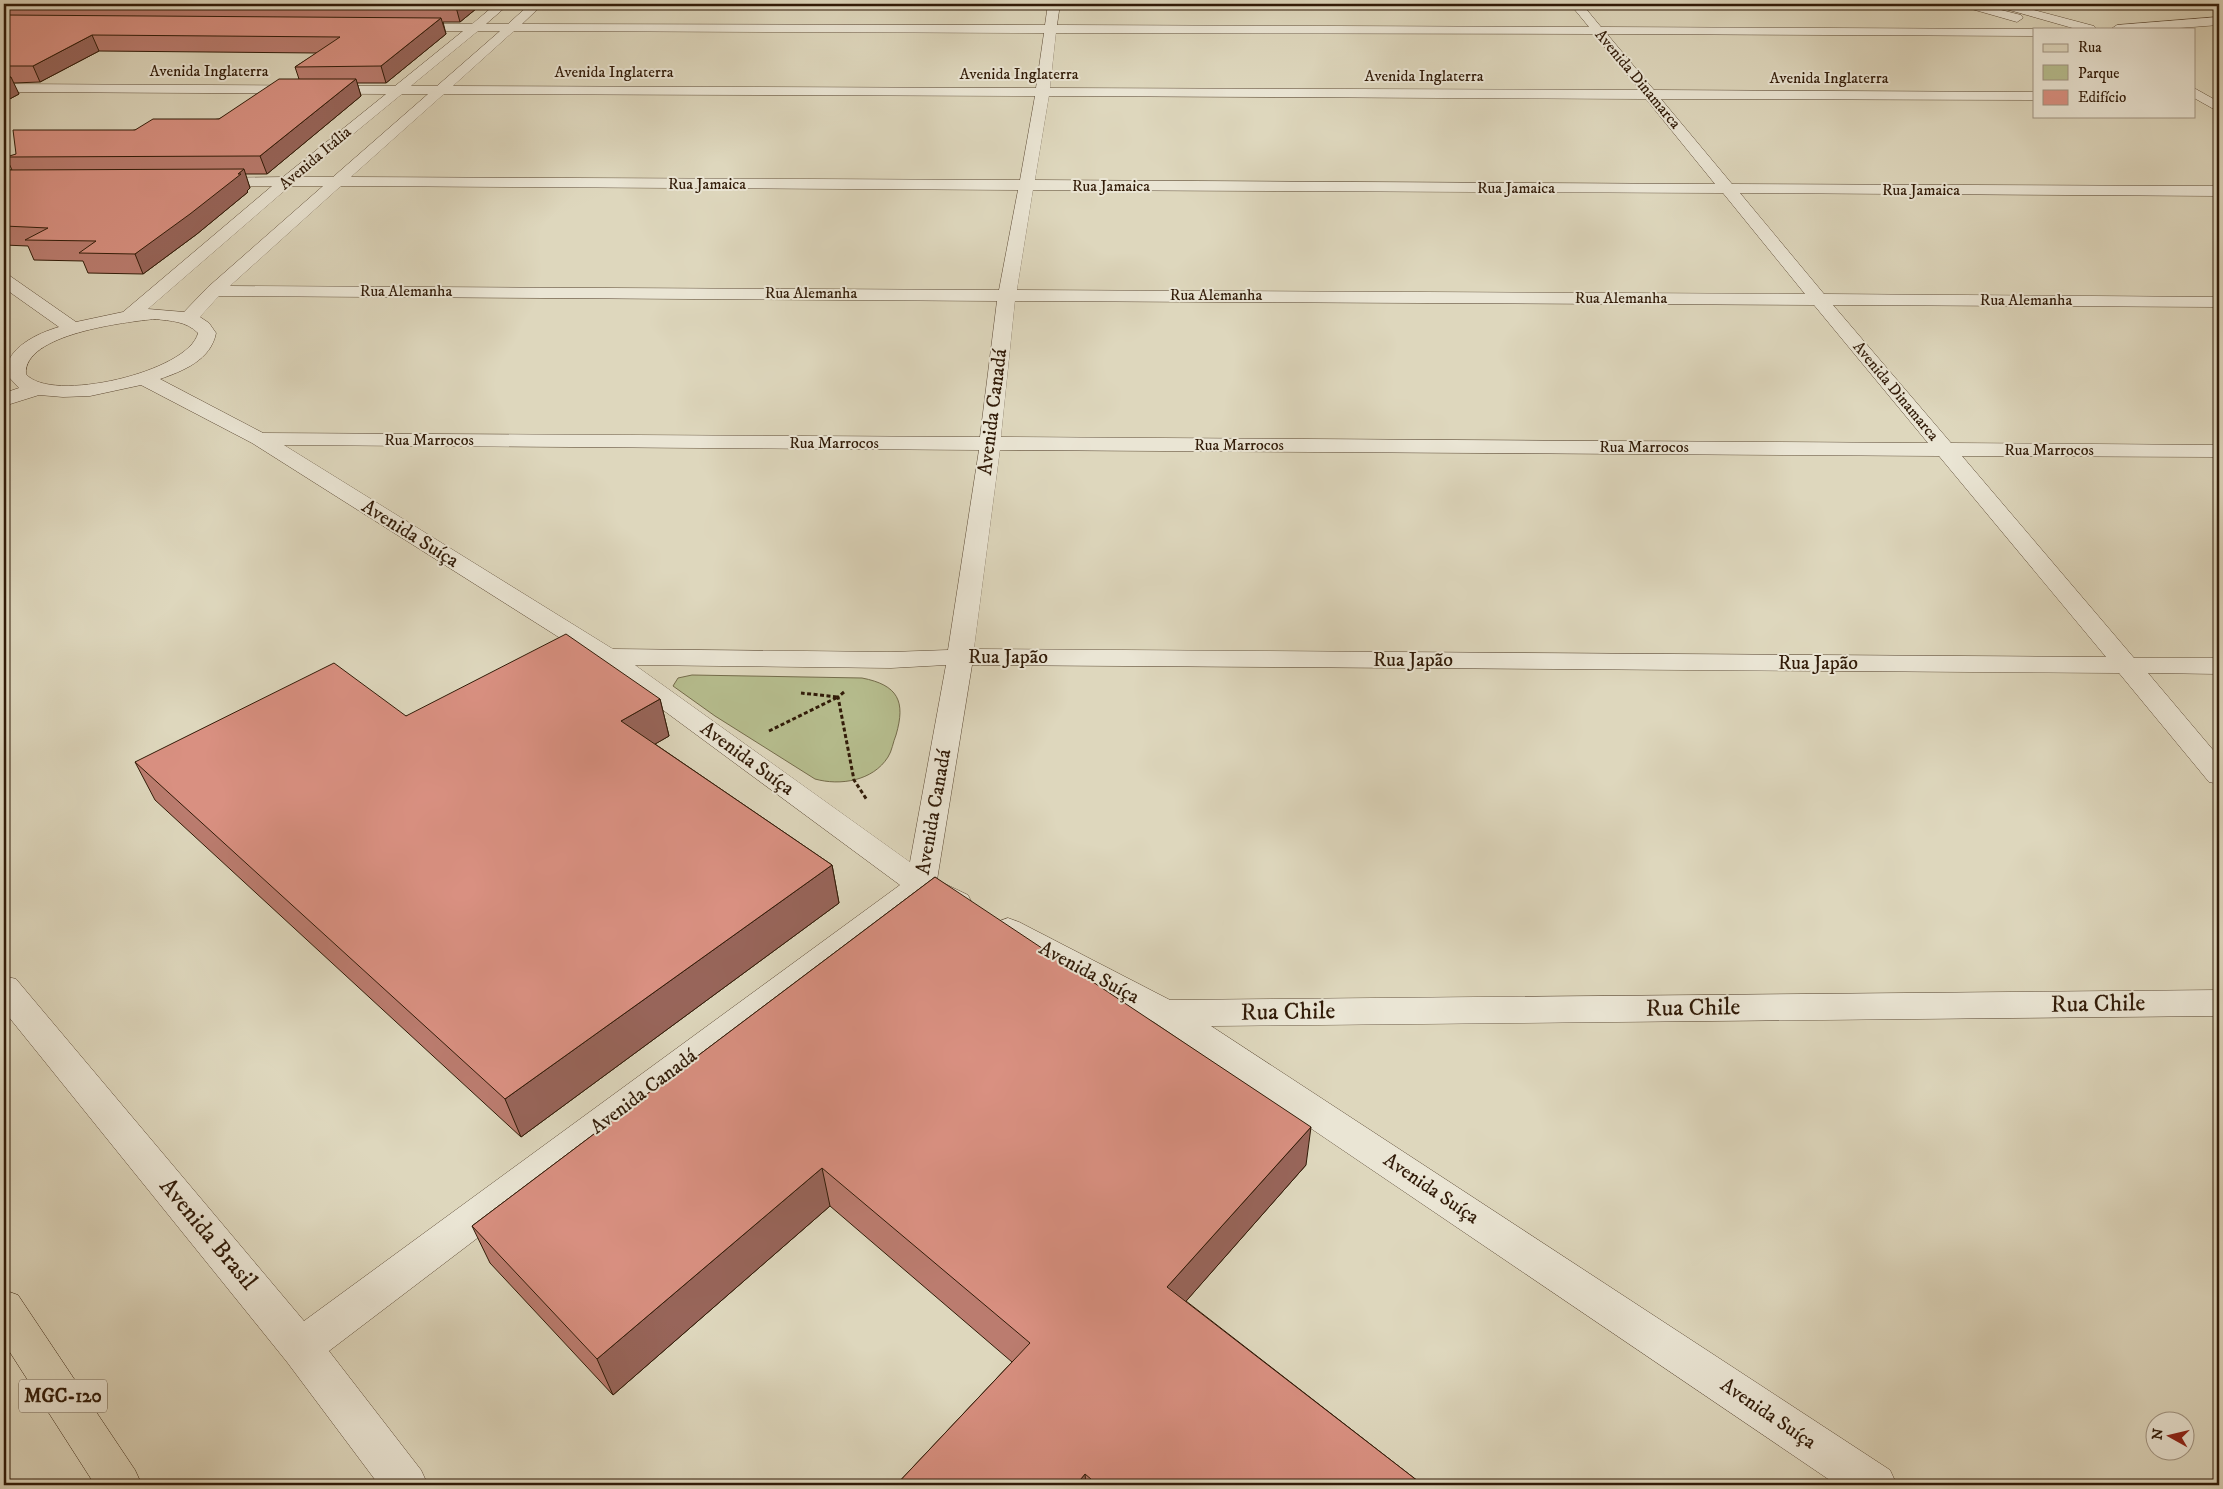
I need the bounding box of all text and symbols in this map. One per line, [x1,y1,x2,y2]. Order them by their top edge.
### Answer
street label: Avenida Dinamarca [1591,25,1686,133]
legend [2033,28,2196,118]
text: Rua [2078,38,2102,57]
street label: Avenida Inglaterra [150,61,269,81]
street label: Avenida Inglaterra [555,62,674,82]
street label: Avenida Inglaterra [960,64,1079,84]
text: Parque [2078,64,2119,83]
street label: Avenida Inglaterra [1365,66,1484,86]
street label: Avenida Inglaterra [1770,68,1889,88]
text: Edifício [2078,88,2126,107]
street label: Avenida Itália [275,122,355,194]
street label: Rua Jamaica [668,174,746,194]
street label: Rua Jamaica [1072,176,1150,196]
street label: Rua Jamaica [1477,178,1555,198]
street label: Rua Jamaica [1882,180,1960,200]
street label: Rua Alemanha [360,281,452,301]
street label: Rua Alemanha [765,283,857,303]
street label: Rua Alemanha [1170,285,1262,305]
street label: Rua Alemanha [1575,288,1667,308]
street label: Rua Alemanha [1980,290,2072,310]
street label: Avenida Dinamarca [1849,337,1944,445]
street label: Avenida Canadá [973,347,1013,477]
street label: Rua Marrocos [384,430,474,450]
street label: Rua Marrocos [789,433,879,453]
street label: Rua Marrocos [1194,435,1284,455]
street label: Rua Marrocos [1599,437,1689,457]
street label: Rua Marrocos [2004,440,2094,460]
street label: Avenida Suíça [357,494,464,574]
street label: Rua Japão [968,645,1048,670]
street label: Rua Japão [1373,648,1453,673]
street label: Rua Japão [1778,651,1858,676]
street label: Avenida Suíça [695,717,799,802]
street label: Avenida Canadá [911,747,957,877]
street label: Avenida Suíça [1035,936,1144,1010]
street label: Rua Chile [2050,988,2146,1020]
street label: Rua Chile [1645,992,1741,1024]
street label: Rua Chile [1240,996,1336,1028]
street label: Avenida Canadá [586,1044,703,1140]
street label: Avenida Suíça [1378,1148,1484,1230]
street label: Avenida Brasil [153,1172,264,1297]
street label: Avenida Suíça [1715,1373,1821,1455]
road number: MGC-120 [19,1380,107,1412]
north arrow [2146,1412,2196,1462]
text: N [2148,1427,2168,1441]

